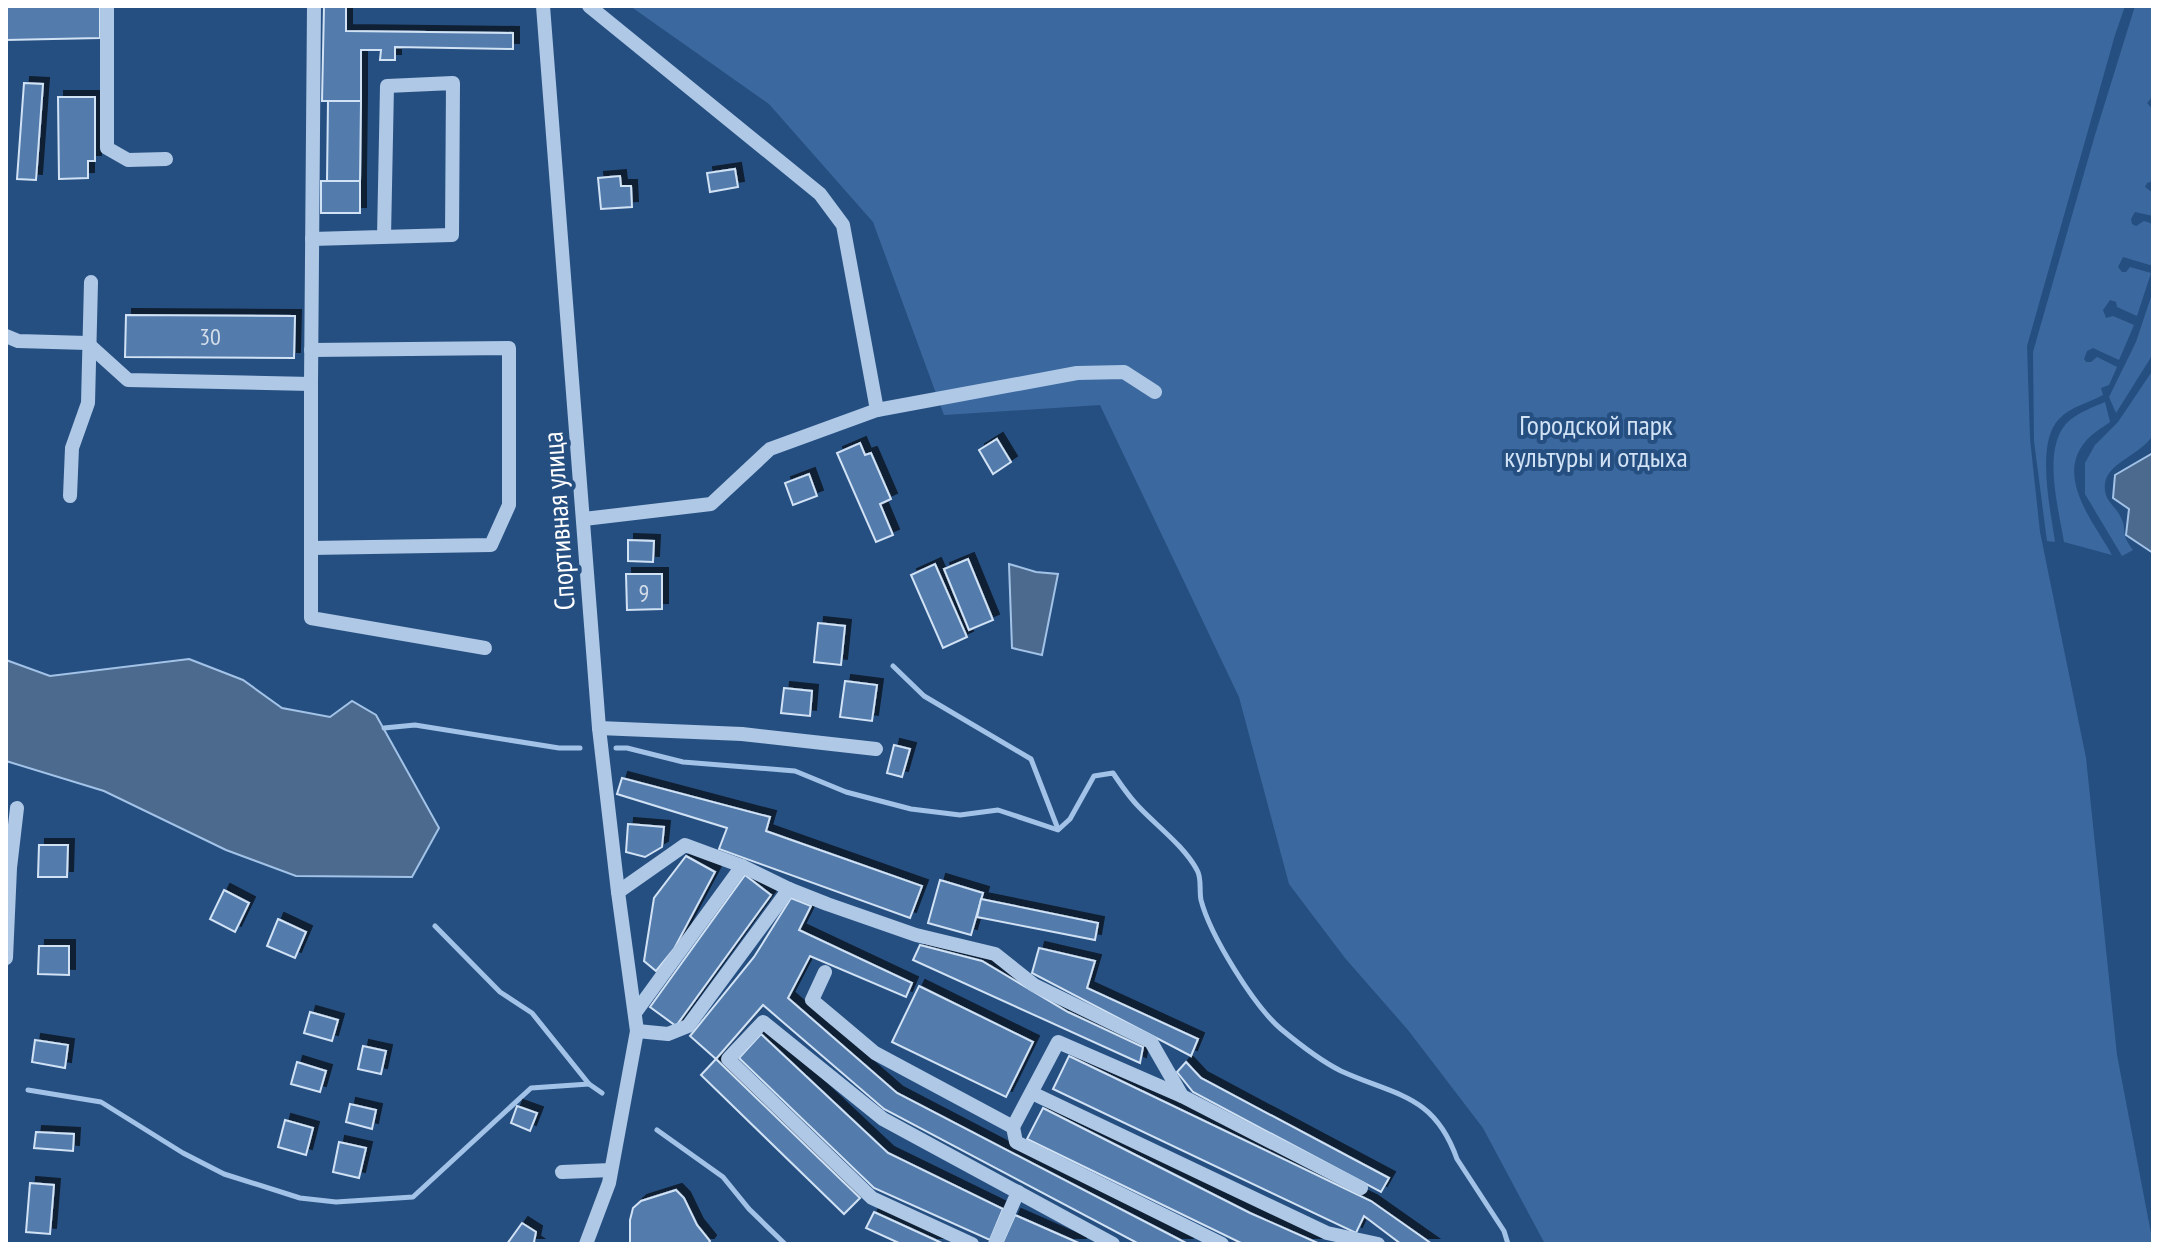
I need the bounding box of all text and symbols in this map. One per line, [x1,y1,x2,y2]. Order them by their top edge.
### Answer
house number: 30 [199,321,221,352]
park label: Городской парк культуры и отдыха [1504,406,1688,475]
street label: Спортивная улица [533,431,583,611]
house number: 9 [639,577,649,608]

